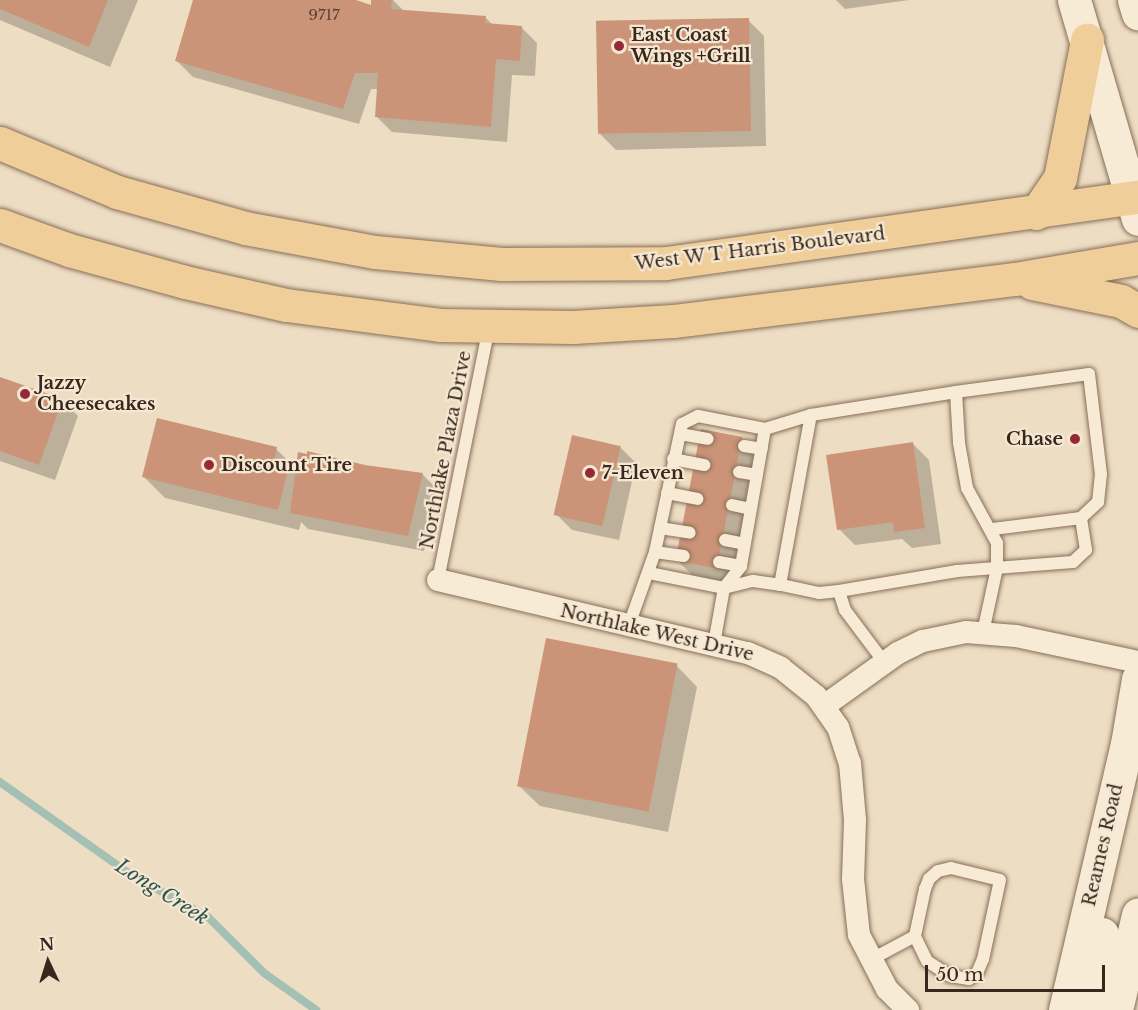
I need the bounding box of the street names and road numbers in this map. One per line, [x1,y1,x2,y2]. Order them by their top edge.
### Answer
street label: West W T Harris Boulevard [632,223,888,275]
street label: Northlake Plaza Drive [416,349,476,551]
street label: Northlake West Drive [558,600,756,666]
street label: Reames Road [1078,782,1128,908]

